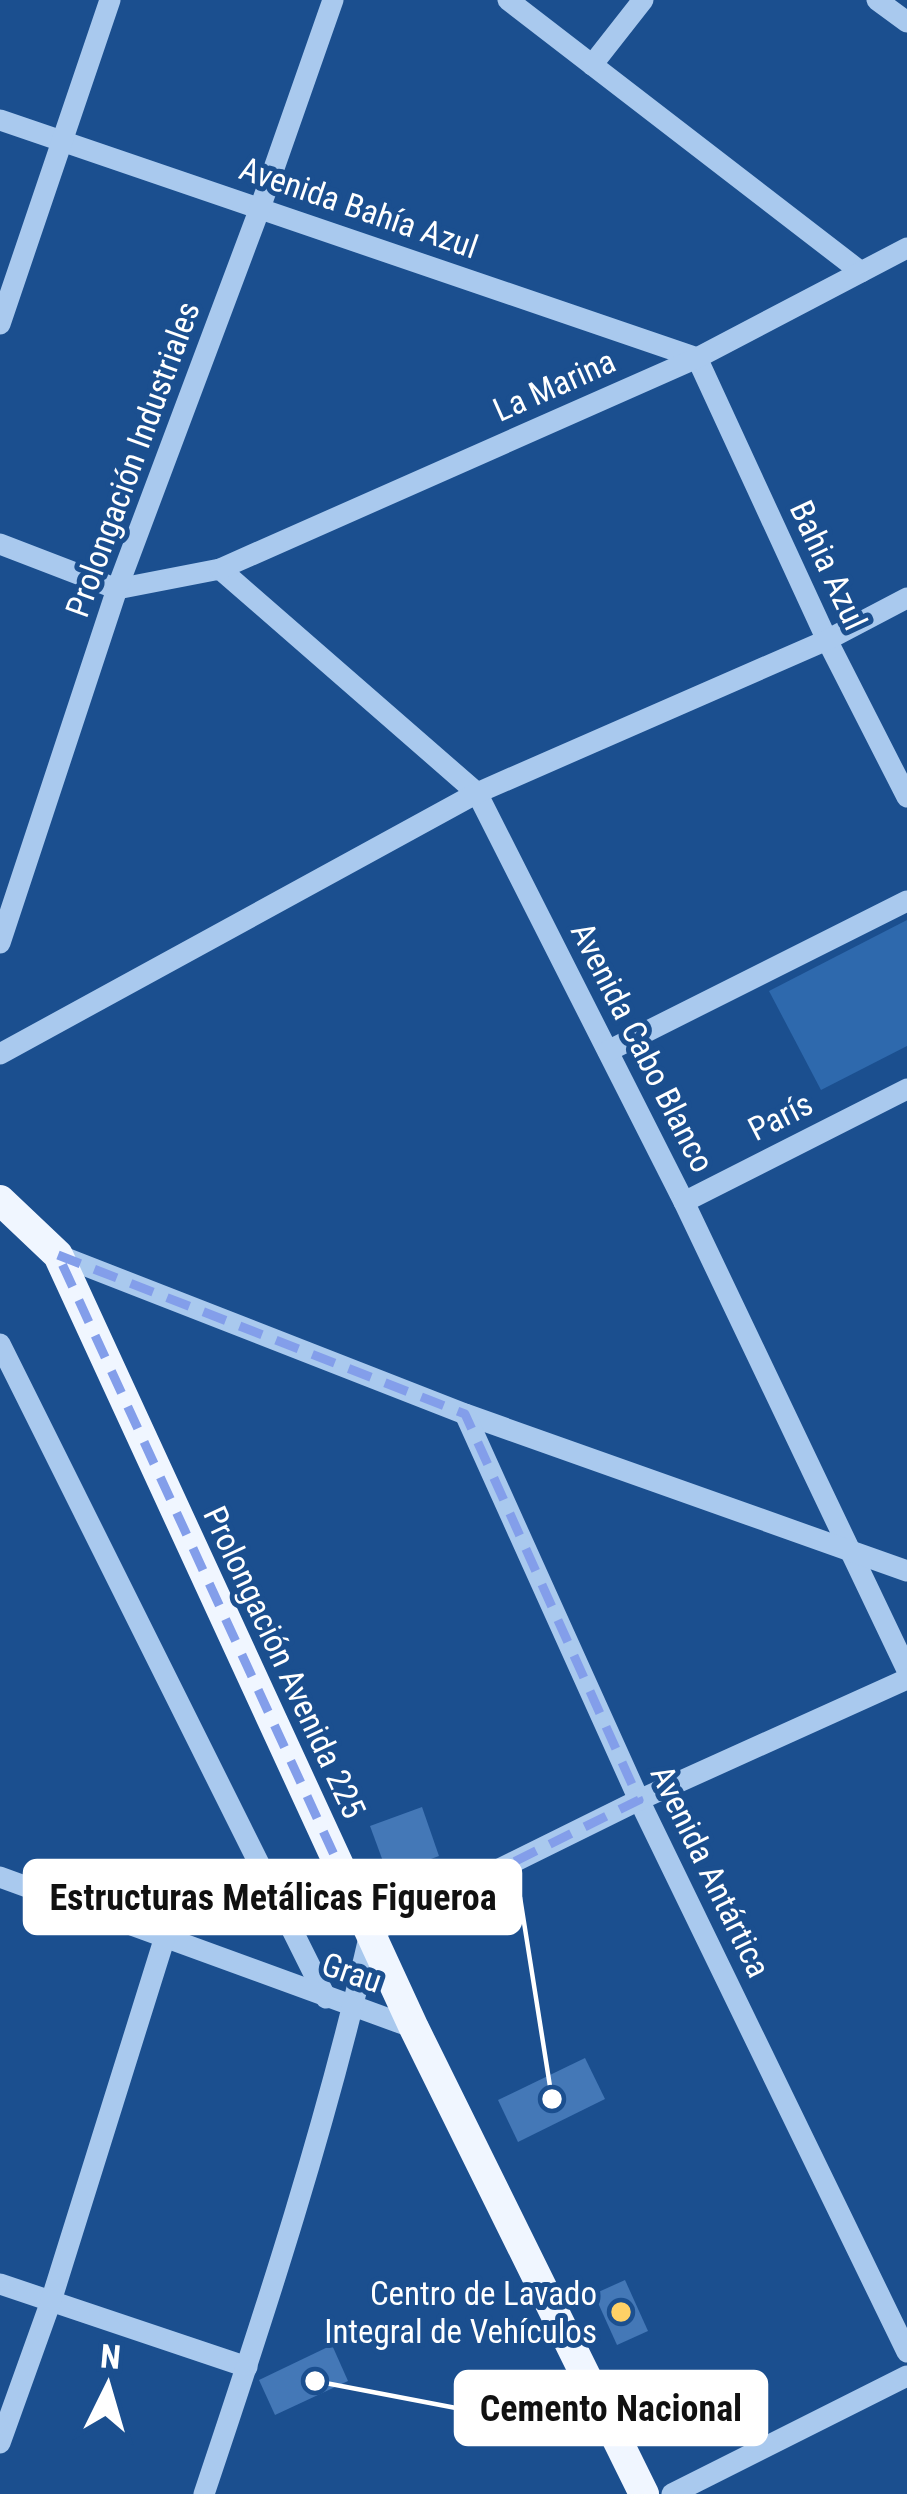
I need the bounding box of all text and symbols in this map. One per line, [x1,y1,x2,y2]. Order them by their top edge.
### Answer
street label: Avenida Bahía Azul [235,148,483,266]
street label: Prolongación Industriales [57,296,208,622]
street label: La Marina [487,341,621,430]
street label: Bahia Azul [782,494,875,636]
street label: Avenida Cabo Blanco [563,916,722,1179]
street label: París [742,1084,819,1149]
street label: Prolongación Avenida 225 [195,1500,374,1824]
street label: Avenida Antártica [642,1759,779,1983]
callout: Estructuras Metálicas Figueroa [25,1861,520,1933]
text: Estructuras Metálicas Figueroa [49,1877,497,1919]
street label: Grau [317,1944,387,2001]
place label: Centro de Lavado Integral de Vehículos [324,2274,597,2351]
marker: Centro de Lavado Integral de Vehículos [608,2299,634,2325]
north arrow [48,2326,168,2446]
text: N [99,2336,122,2377]
callout: Cemento Nacional [456,2372,766,2444]
text: Cemento Nacional [480,2388,742,2430]

